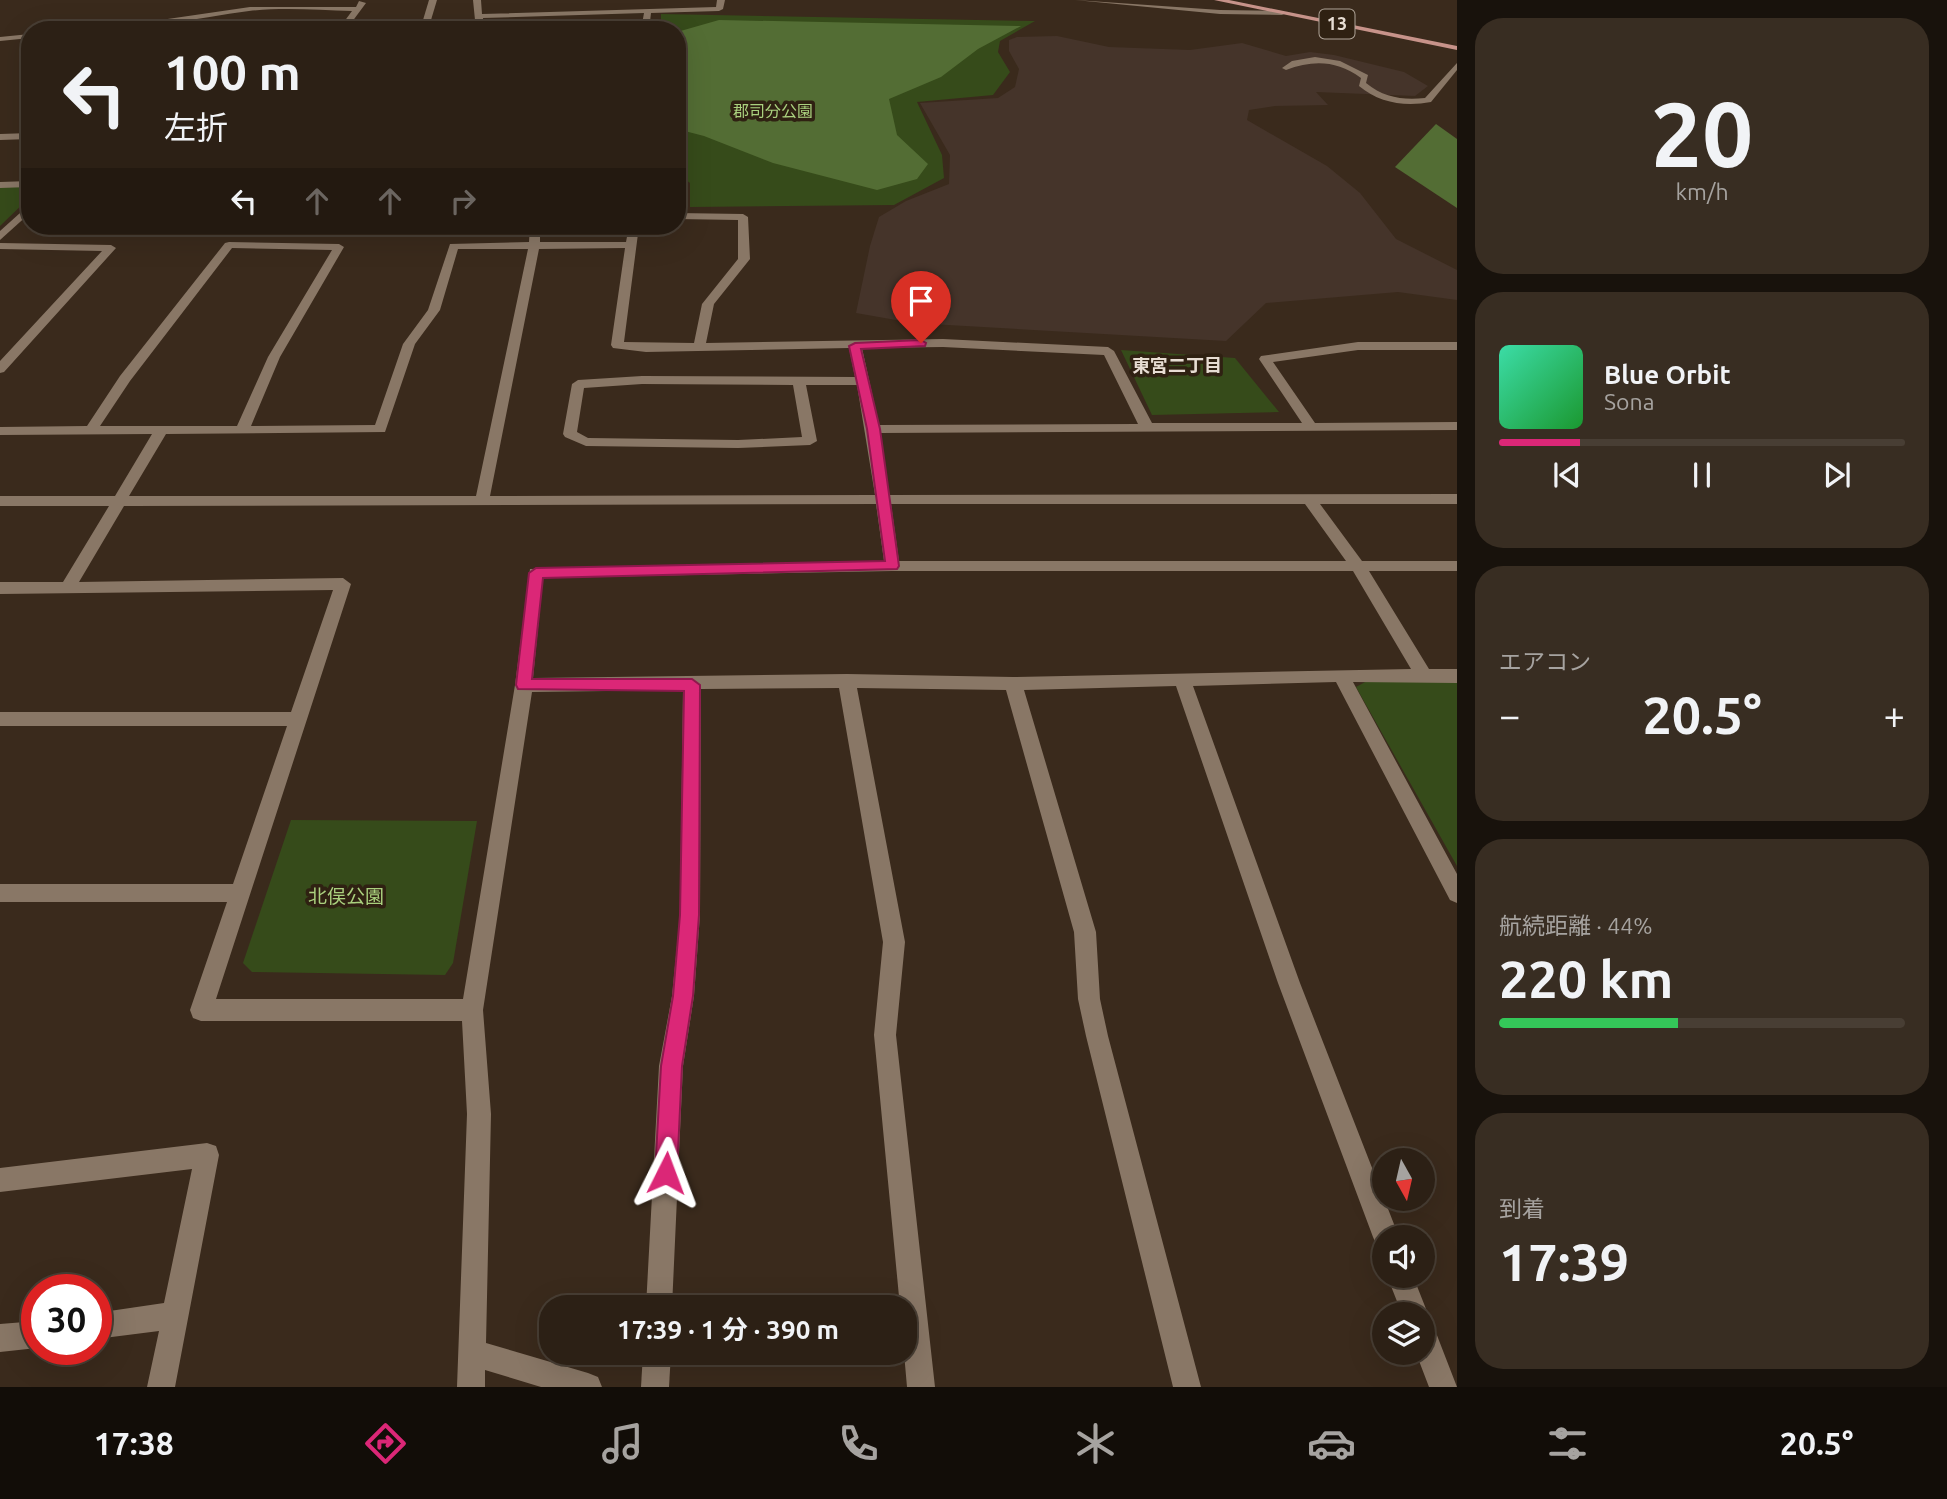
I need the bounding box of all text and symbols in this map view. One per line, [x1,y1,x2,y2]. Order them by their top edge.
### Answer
road number: 13 [1320,9,1354,38]
text: 100 m [164,44,301,99]
icon: left [49,49,140,140]
text: 20 [1651,82,1753,184]
park label: 郡司分公園 [733,102,813,120]
text: 左折 [164,109,228,145]
text: km/h [1675,179,1729,204]
icon: left [225,182,263,220]
icon: ahead [298,182,336,220]
icon: ahead [371,182,409,220]
icon: right [444,182,482,220]
pin [891,271,951,343]
icon: arrive [902,282,940,320]
district label: 東宮二丁目 [1132,355,1222,375]
text: Blue Orbit [1604,360,1731,389]
text: Sona [1604,389,1654,414]
icon: previous [1548,456,1586,494]
icon: pause [1683,456,1721,494]
icon: next [1818,456,1856,494]
text: エアコン [1499,649,1591,674]
text: 20.5° [1642,686,1762,744]
text: − [1499,694,1520,736]
text: + [1884,694,1905,736]
park label: 北俣公園 [308,885,384,907]
text: 航続距離 · 44% [1499,913,1652,938]
text: 220 km [1499,950,1673,1008]
position arrow [629,1136,703,1210]
north arrow [1372,1148,1435,1211]
map controls [1372,1148,1435,1365]
text: 到着 [1499,1196,1545,1221]
button: sound [1372,1225,1435,1288]
text: 17:39 [1499,1233,1629,1291]
speed limit sign: 30 [21,1274,112,1365]
button: layers [1372,1302,1435,1365]
text: 17:39 · 1 分 · 390 m [617,1315,839,1344]
icon: directions [361,1419,410,1468]
icon: music [598,1419,647,1468]
icon: phone [834,1419,883,1468]
icon: climate [1071,1419,1120,1468]
icon: car [1307,1419,1356,1468]
icon: filters [1543,1419,1592,1468]
text: 17:38 [94,1425,174,1461]
text: 20.5° [1780,1425,1853,1461]

